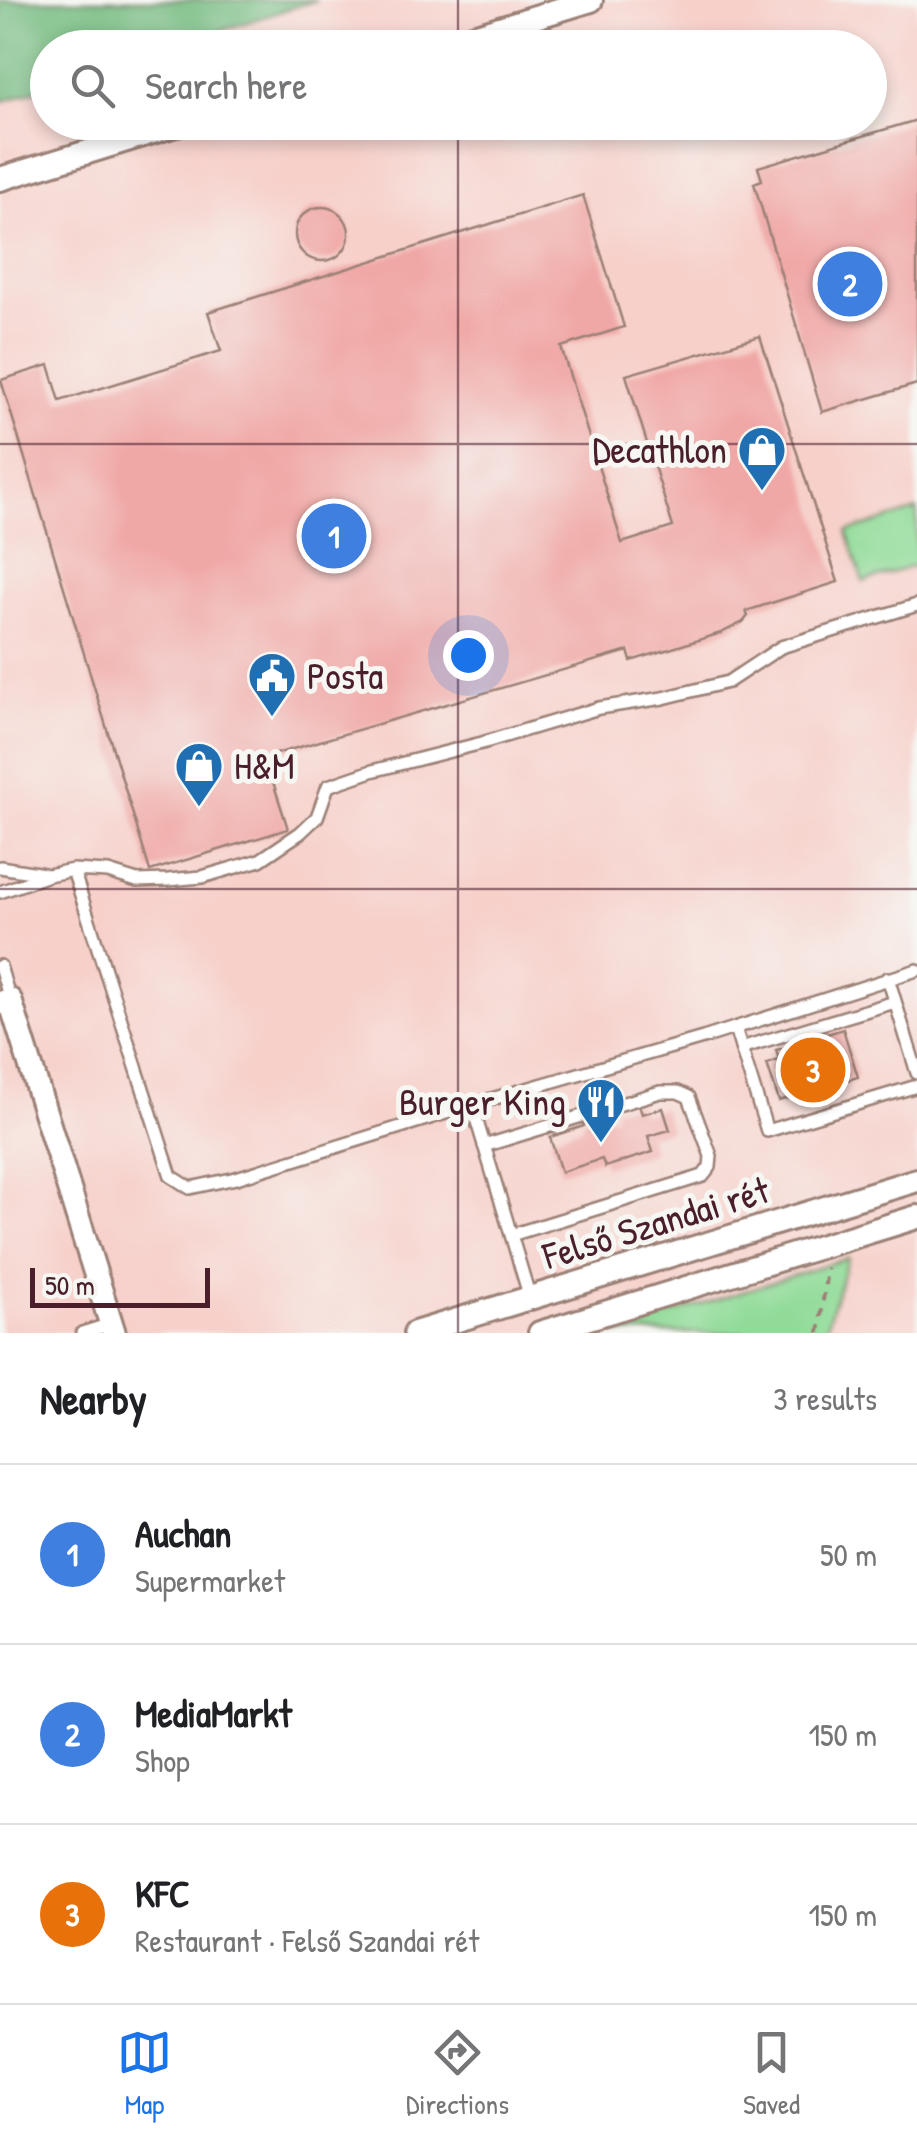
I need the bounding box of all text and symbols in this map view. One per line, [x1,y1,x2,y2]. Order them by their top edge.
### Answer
search box [30,30,887,140]
icon: search [65,58,120,113]
text: Search here [145,59,307,111]
pin: 2 [818,246,882,322]
place label: Decathlon [593,423,727,475]
shop icon: Decathlon [736,424,788,492]
pin: 1 [302,498,366,574]
your location [443,630,494,681]
place label: Posta [307,649,383,701]
public building icon: Posta [246,650,298,718]
place label: H&M [234,739,295,791]
shop icon: H&M [173,740,225,808]
pin: 3 [780,1032,846,1108]
place label: Burger King [399,1075,566,1127]
restaurant icon: Burger King [575,1076,627,1144]
street label: Felső Szandai rét [535,1163,776,1281]
scale bar [30,1263,210,1308]
text: 50 m [45,1266,95,1304]
text: Nearby [40,1370,147,1427]
text: 3 results [773,1377,877,1420]
text: Auchan [135,1507,232,1559]
text: 1 [67,1533,78,1576]
text: 50 m [820,1533,877,1576]
text: Supermarket [135,1559,285,1602]
text: MediaMarkt [135,1687,292,1739]
text: 2 [65,1713,80,1756]
text: 150 m [808,1713,877,1756]
text: Shop [135,1739,190,1782]
text: KFC [135,1867,190,1919]
text: 3 [65,1893,80,1936]
text: 150 m [808,1893,877,1936]
text: Restaurant · Felső Szandai rét [135,1919,479,1962]
tab: Map [117,2025,172,2123]
tab: Directions [406,2025,509,2123]
tab: Saved [743,2025,800,2123]

